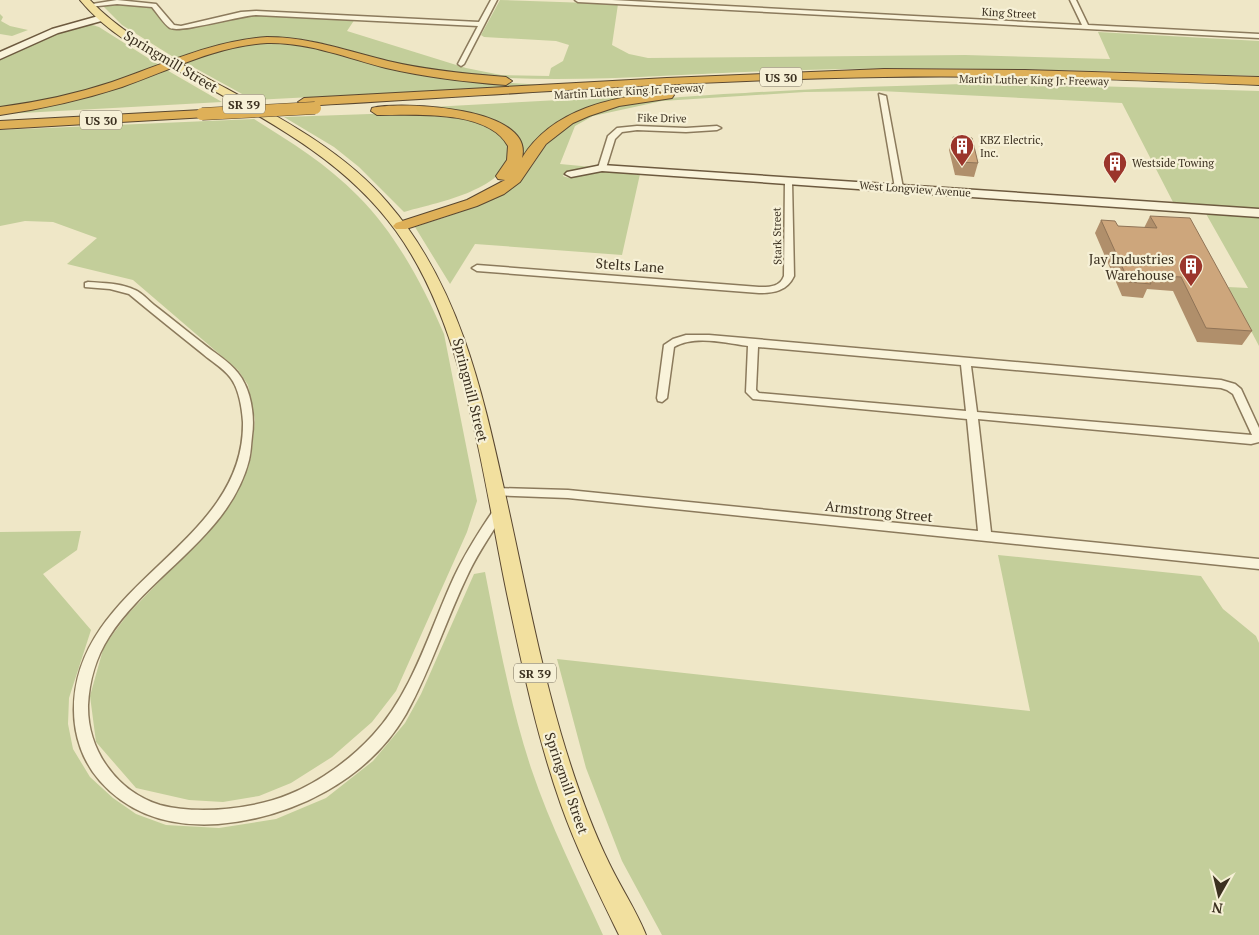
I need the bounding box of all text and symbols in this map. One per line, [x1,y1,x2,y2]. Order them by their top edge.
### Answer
street label: King Street [981,5,1037,21]
street label: Springmill Street [121,26,222,97]
road number: US 30 [760,68,802,86]
street label: Martin Luther King Jr. Freeway [959,72,1109,88]
street label: Martin Luther King Jr. Freeway [554,80,705,102]
road number: SR 39 [223,95,265,114]
road number: US 30 [80,110,122,130]
street label: Fike Drive [637,111,687,125]
building icon: KBZ Electric, Inc. [949,133,975,167]
place label: KBZ Electric, Inc. [980,133,1043,160]
building icon: Westside Towing [1102,150,1128,184]
place label: Westside Towing [1132,156,1214,170]
street label: West Longview Avenue [859,178,972,200]
street label: Stark Street [769,207,785,265]
place label: Jay Industries Warehouse [1089,249,1174,284]
street label: Stelts Lane [595,253,665,277]
building icon: Jay Industries Warehouse [1178,253,1204,287]
street label: Springmill Street [449,336,493,445]
street label: Armstrong Street [824,496,934,526]
road number: SR 39 [514,664,556,682]
street label: Springmill Street [541,730,594,837]
north arrow [1194,870,1244,920]
text: N [1210,898,1224,919]

